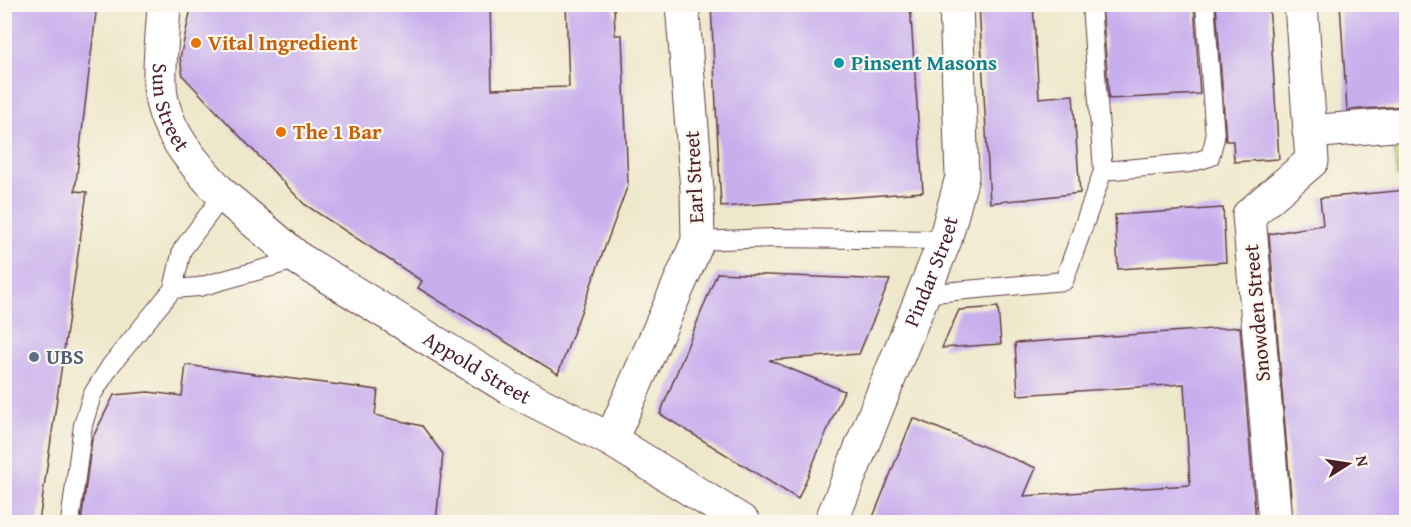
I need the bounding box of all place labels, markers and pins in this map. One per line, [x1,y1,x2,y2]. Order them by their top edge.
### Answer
place label: Vital Ingredient [208,27,358,58]
marker: Vital Ingredient [189,36,203,50]
place label: Pinsent Masons [851,47,997,78]
marker: Pinsent Masons [832,56,846,70]
place label: The 1 Bar [293,116,382,147]
marker: The 1 Bar [274,125,288,139]
place label: UBS [46,341,84,372]
marker: UBS [27,350,41,364]

